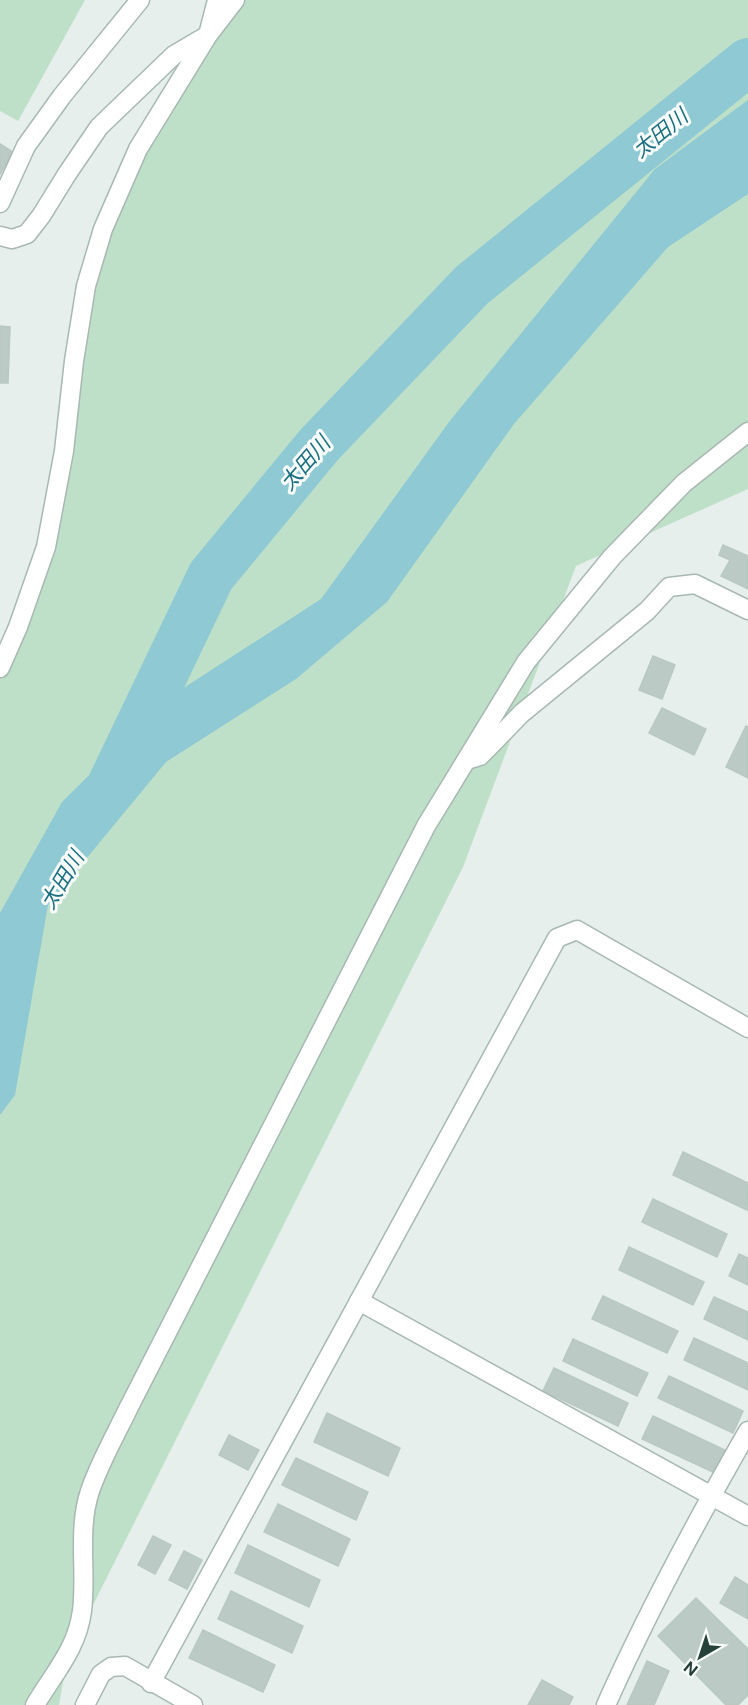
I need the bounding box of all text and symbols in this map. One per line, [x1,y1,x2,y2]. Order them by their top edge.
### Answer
water label: 太田川 [628,102,694,163]
water label: 太田川 [275,430,336,495]
water label: 太田川 [35,845,90,913]
north arrow [670,1627,730,1687]
text: N [680,1657,702,1680]

